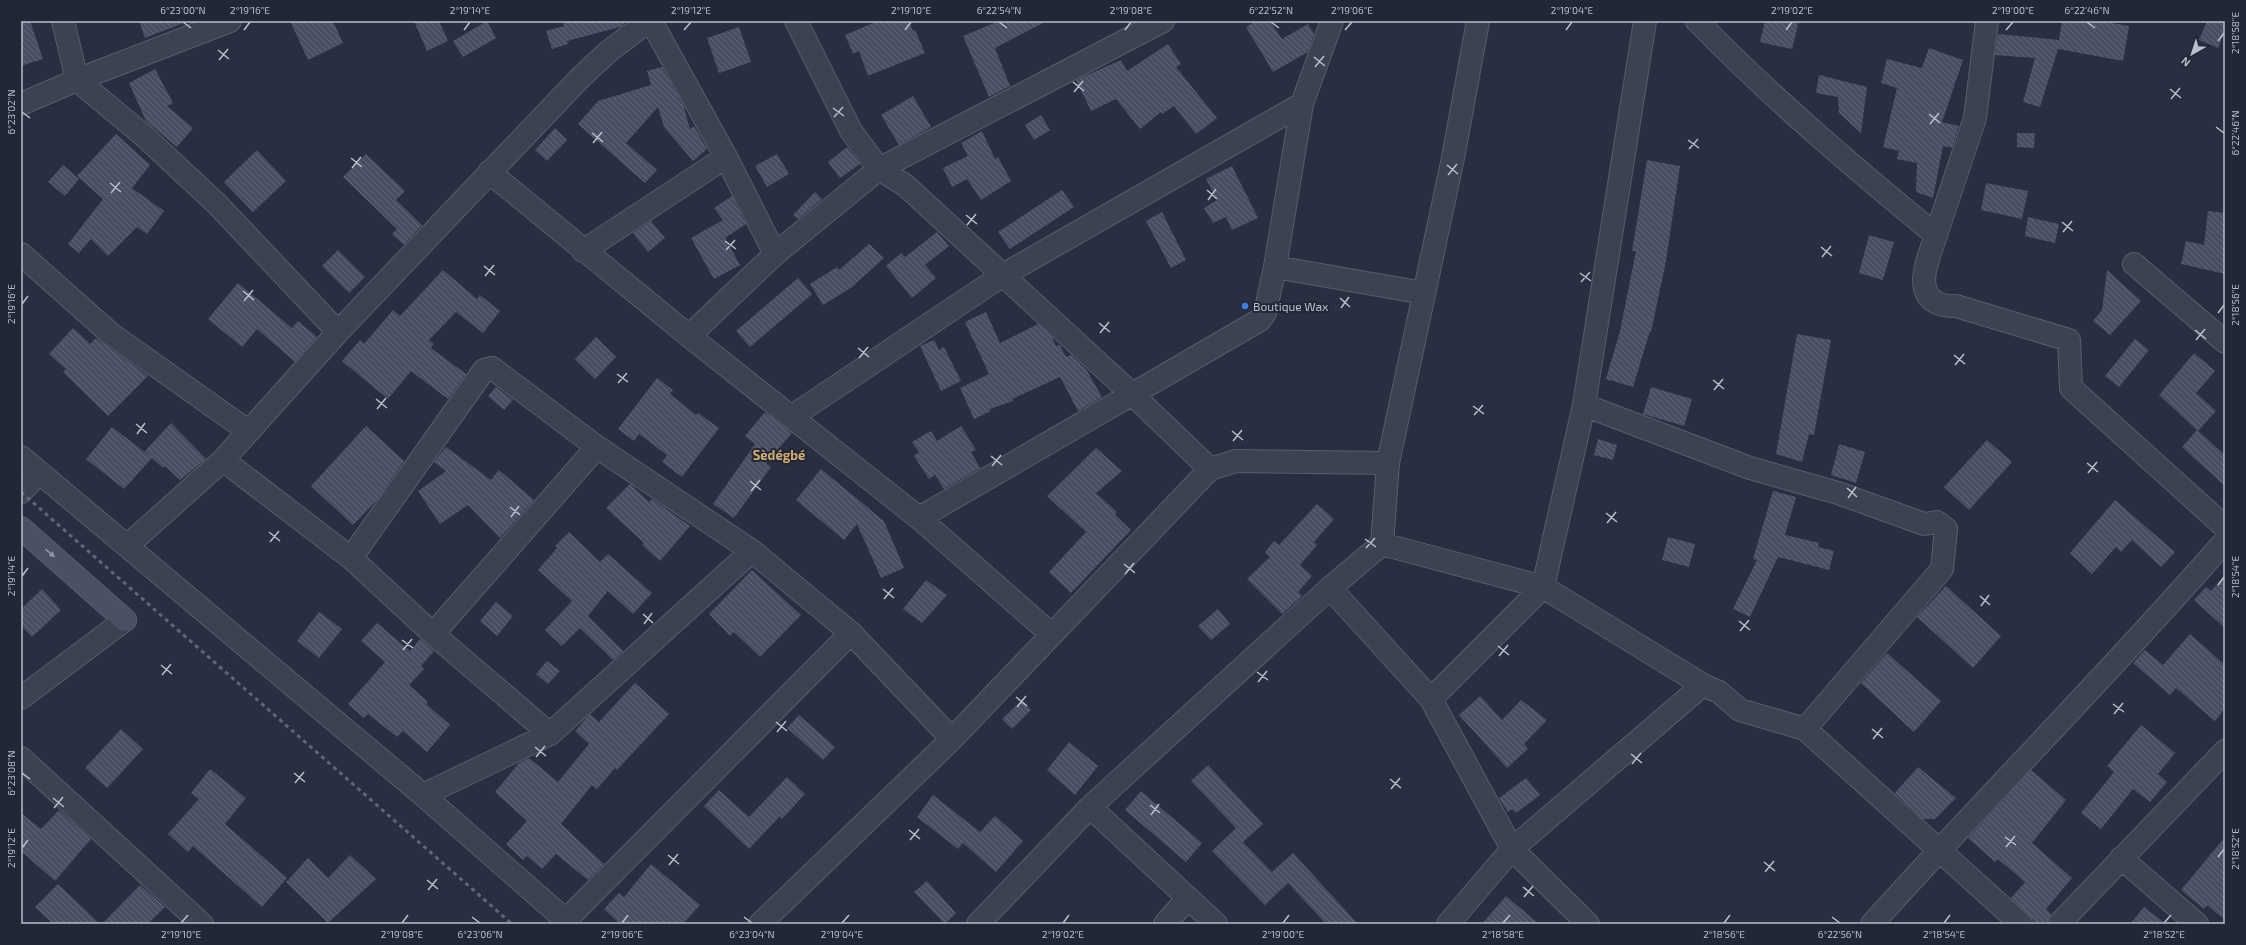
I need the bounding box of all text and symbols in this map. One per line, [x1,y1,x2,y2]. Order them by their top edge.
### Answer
text: 6°23'00"N [160,4,206,16]
text: 2°19'16"E [230,4,270,16]
text: 2°19'14"E [450,4,491,16]
text: 2°19'12"E [671,4,711,16]
text: 2°19'10"E [891,4,931,16]
text: 6°22'54"N [977,4,1021,16]
text: 2°19'08"E [1110,4,1153,16]
text: 6°22'52"N [1249,4,1293,16]
text: 2°19'06"E [1331,4,1373,16]
text: 2°19'04"E [1551,4,1594,16]
text: 2°19'02"E [1771,4,1813,16]
text: 2°19'00"E [1992,4,2035,16]
text: 6°22'46"N [2065,4,2109,16]
text: 2°18'58"E [2229,12,2241,54]
north arrow [2172,34,2212,74]
text: N [2178,55,2193,70]
text: 6°23'02"N [5,90,17,134]
text: 6°22'46"N [2229,111,2241,155]
text: 2°19'16"E [5,284,17,324]
text: 2°18'56"E [2229,284,2241,326]
place label: Boutique Wax [1253,299,1329,313]
marker: Boutique Wax [1240,301,1250,311]
district label: Sèdégbé [753,447,805,463]
one-way arrow [45,549,55,558]
text: 2°19'14"E [5,555,17,596]
text: 2°18'54"E [2229,556,2241,598]
text: 6°23'08"N [5,750,17,796]
text: 2°19'12"E [5,828,17,868]
text: 2°18'52"E [2229,828,2241,870]
text: 2°19'10"E [161,928,201,940]
text: 2°19'08"E [381,928,424,940]
text: 6°23'06"N [458,928,502,940]
text: 2°19'06"E [601,928,643,940]
text: 6°23'04"N [729,928,775,940]
text: 2°19'04"E [821,928,864,940]
text: 2°19'02"E [1042,928,1084,940]
text: 2°19'00"E [1262,928,1305,940]
text: 2°18'58"E [1482,928,1524,940]
text: 2°18'56"E [1703,928,1745,940]
text: 6°22'56"N [1818,928,1862,940]
text: 2°18'54"E [1923,928,1965,940]
text: 2°18'52"E [2143,928,2185,940]

